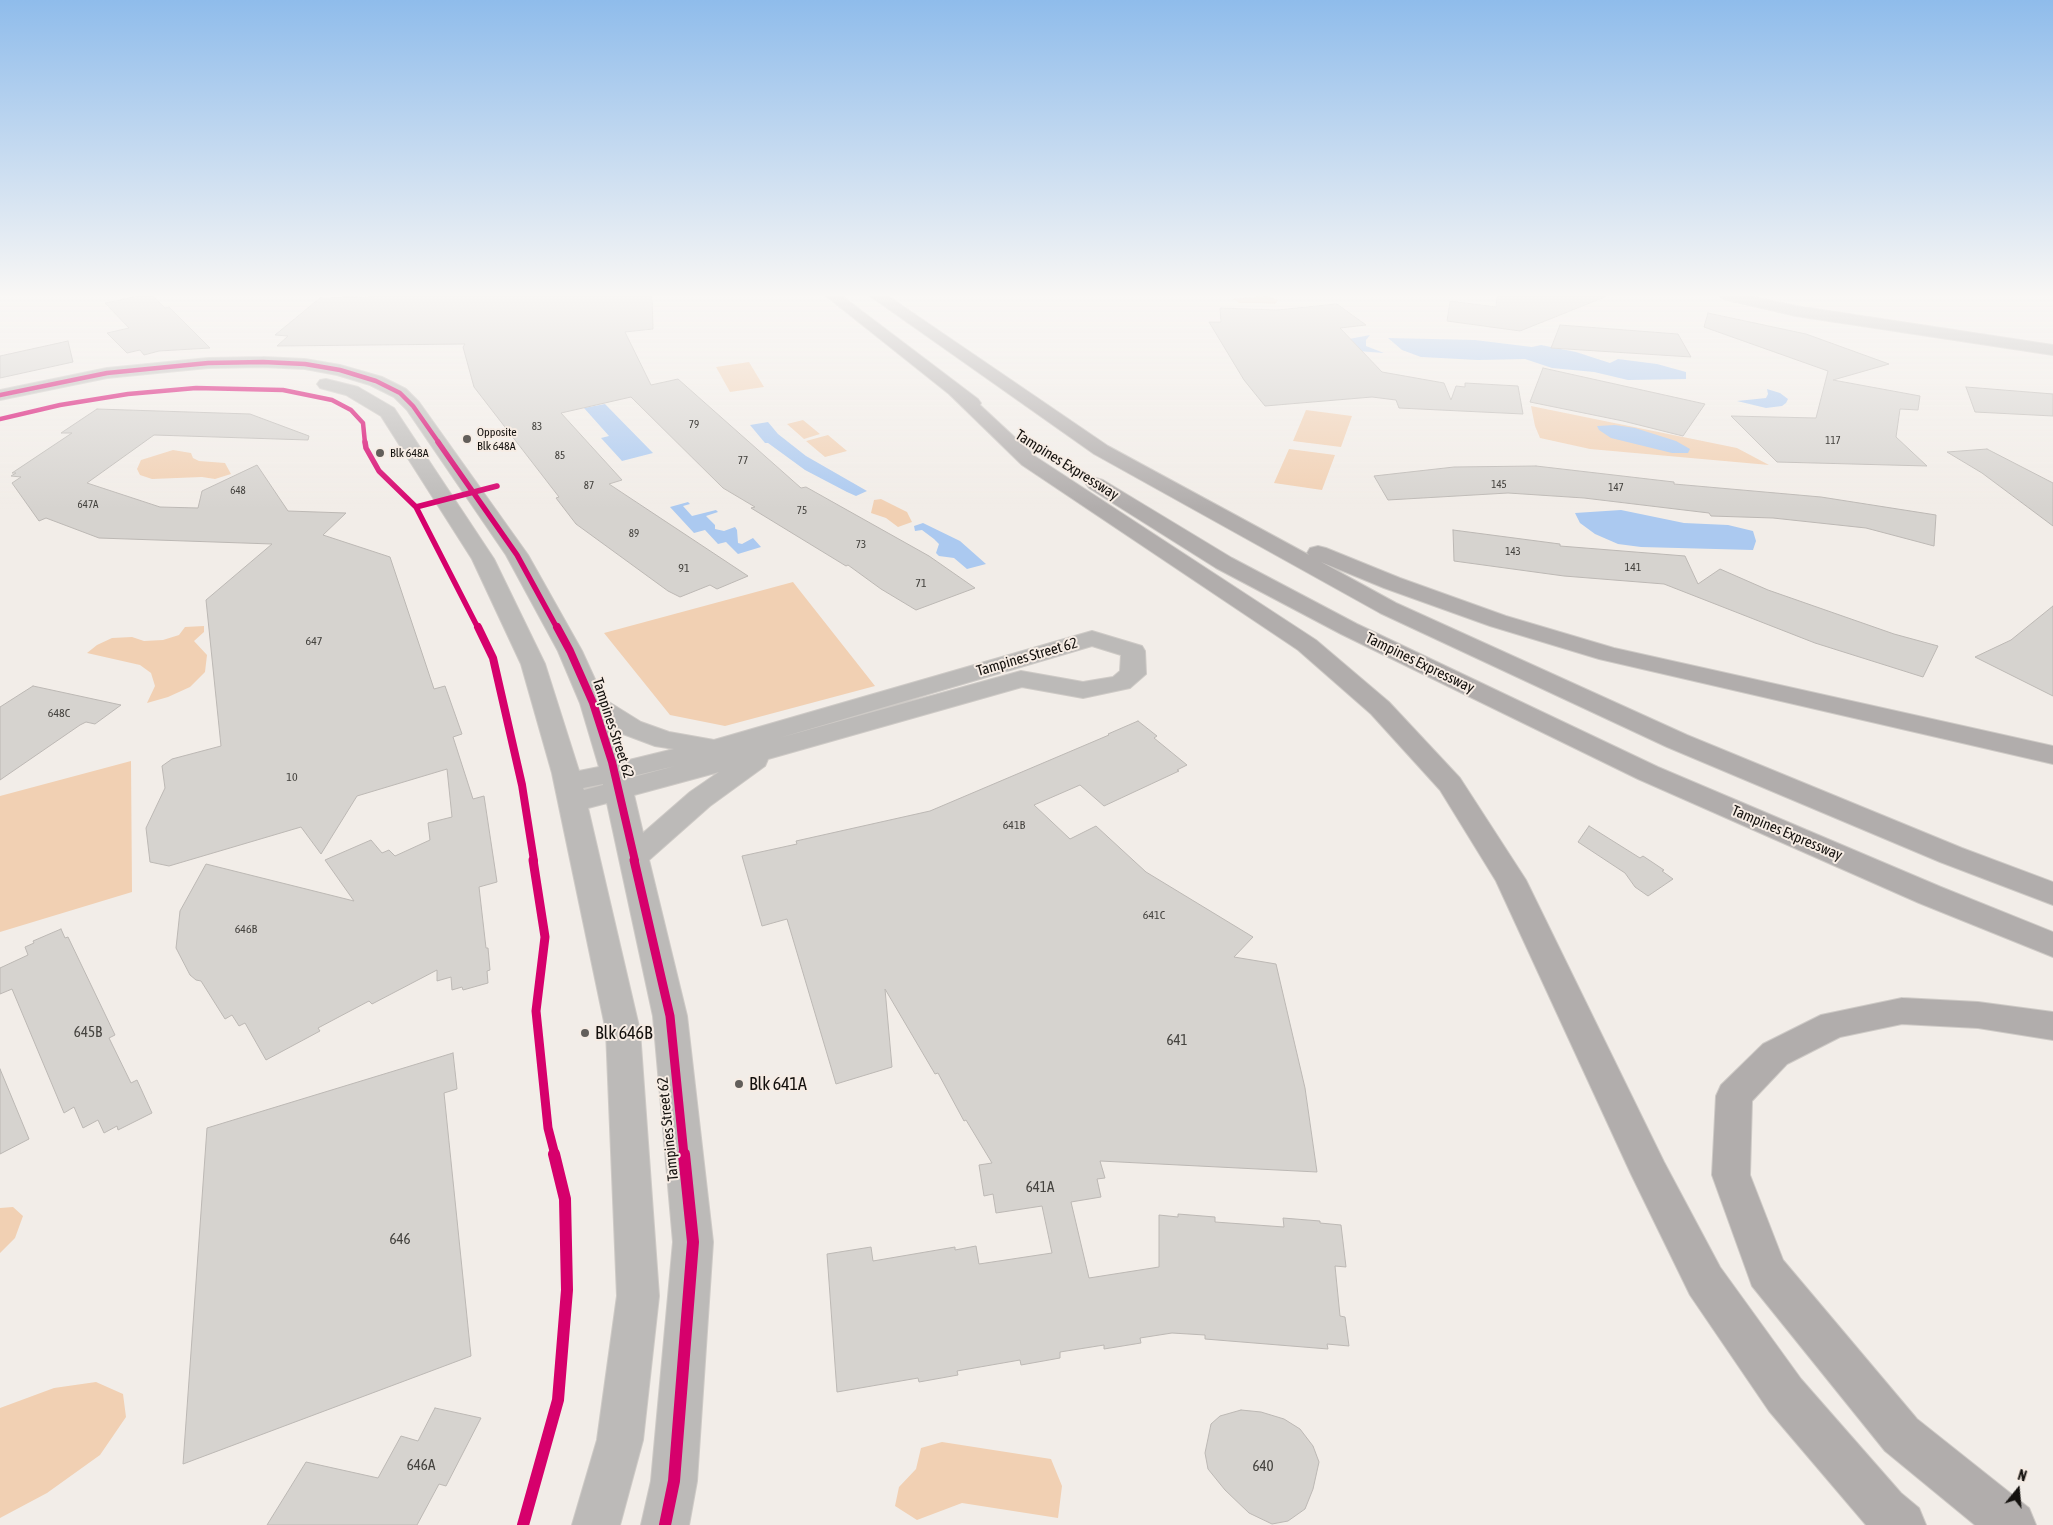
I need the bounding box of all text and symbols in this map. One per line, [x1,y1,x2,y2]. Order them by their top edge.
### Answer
house number: 79 [689,418,699,432]
house number: 83 [532,420,542,434]
place label: Opposite Blk 648A [477,425,517,453]
street label: Tampines Expressway [1012,426,1122,504]
marker: Opposite Blk 648A [461,433,473,445]
house number: 117 [1825,434,1841,448]
place label: Blk 648A [390,446,429,460]
marker: Blk 648A [374,447,386,459]
house number: 85 [555,449,565,463]
house number: 77 [738,454,748,468]
house number: 145 [1491,478,1507,492]
house number: 87 [584,479,594,493]
house number: 147 [1608,481,1624,495]
house number: 648 [230,484,246,498]
house number: 647A [78,498,98,512]
house number: 75 [797,504,807,518]
house number: 89 [629,527,639,541]
house number: 73 [856,538,866,552]
house number: 143 [1505,545,1521,559]
house number: 141 [1625,560,1641,574]
house number: 91 [678,561,690,575]
house number: 71 [915,576,927,590]
street label: Tampines Expressway [1363,629,1477,697]
house number: 647 [306,634,322,648]
street label: Tampines Street 62 [974,634,1080,680]
street label: Tampines Street 62 [588,676,638,780]
house number: 648C [48,706,70,720]
house number: 10 [286,770,298,784]
street label: Tampines Expressway [1729,802,1845,864]
house number: 641B [1003,818,1025,832]
house number: 641C [1143,908,1165,922]
house number: 646B [235,922,257,936]
place label: Blk 646B [595,1022,653,1044]
house number: 645B [74,1023,102,1041]
marker: Blk 646B [579,1027,591,1039]
house number: 641 [1166,1031,1188,1049]
place label: Blk 641A [749,1073,807,1095]
street label: Tampines Street 62 [654,1076,682,1182]
marker: Blk 641A [733,1078,745,1090]
house number: 641A [1026,1178,1054,1196]
house number: 646 [389,1230,411,1248]
house number: 646A [407,1456,435,1474]
house number: 640 [1252,1457,1274,1475]
north arrow [1993,1465,2043,1515]
text: N [2016,1467,2029,1485]

